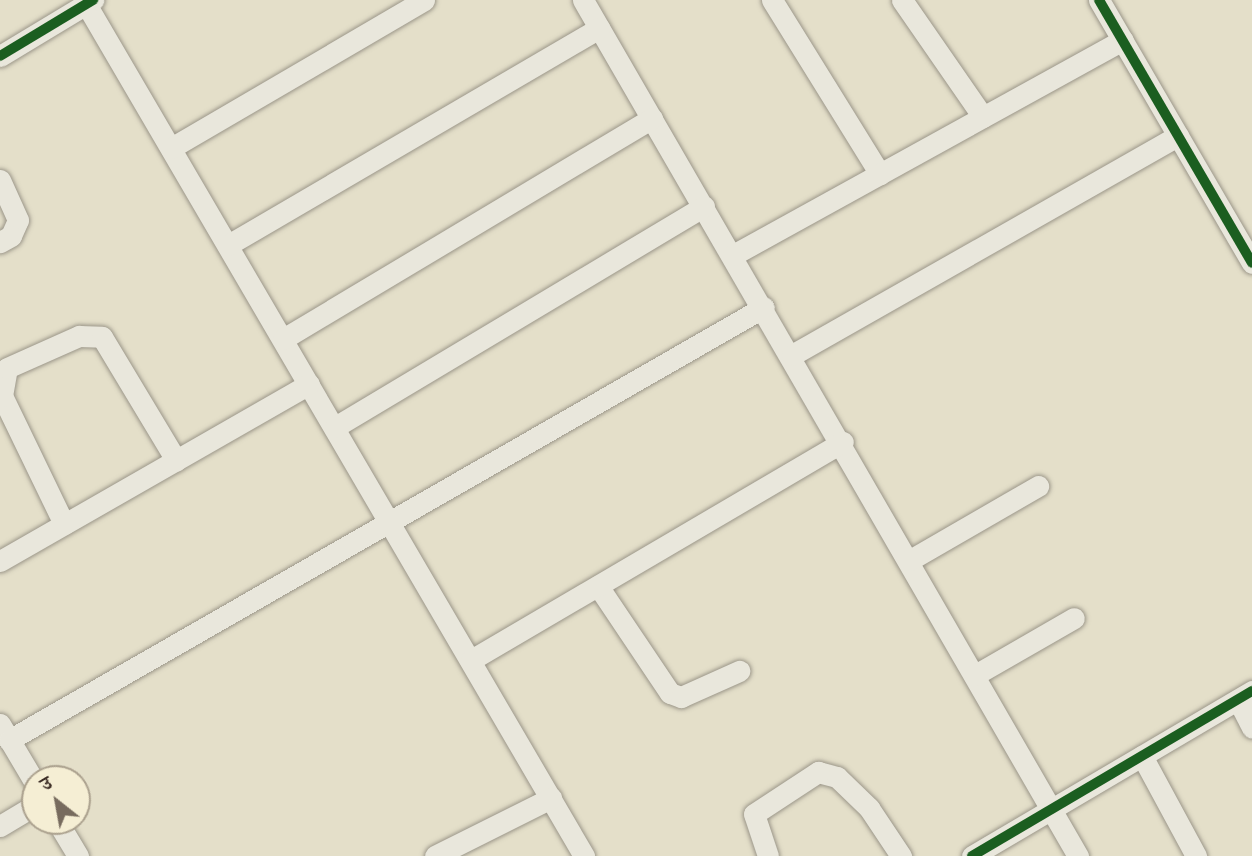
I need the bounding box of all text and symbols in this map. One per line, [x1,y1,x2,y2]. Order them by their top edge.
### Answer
north arrow [21,765,91,835]
text: उ [36,772,56,796]

